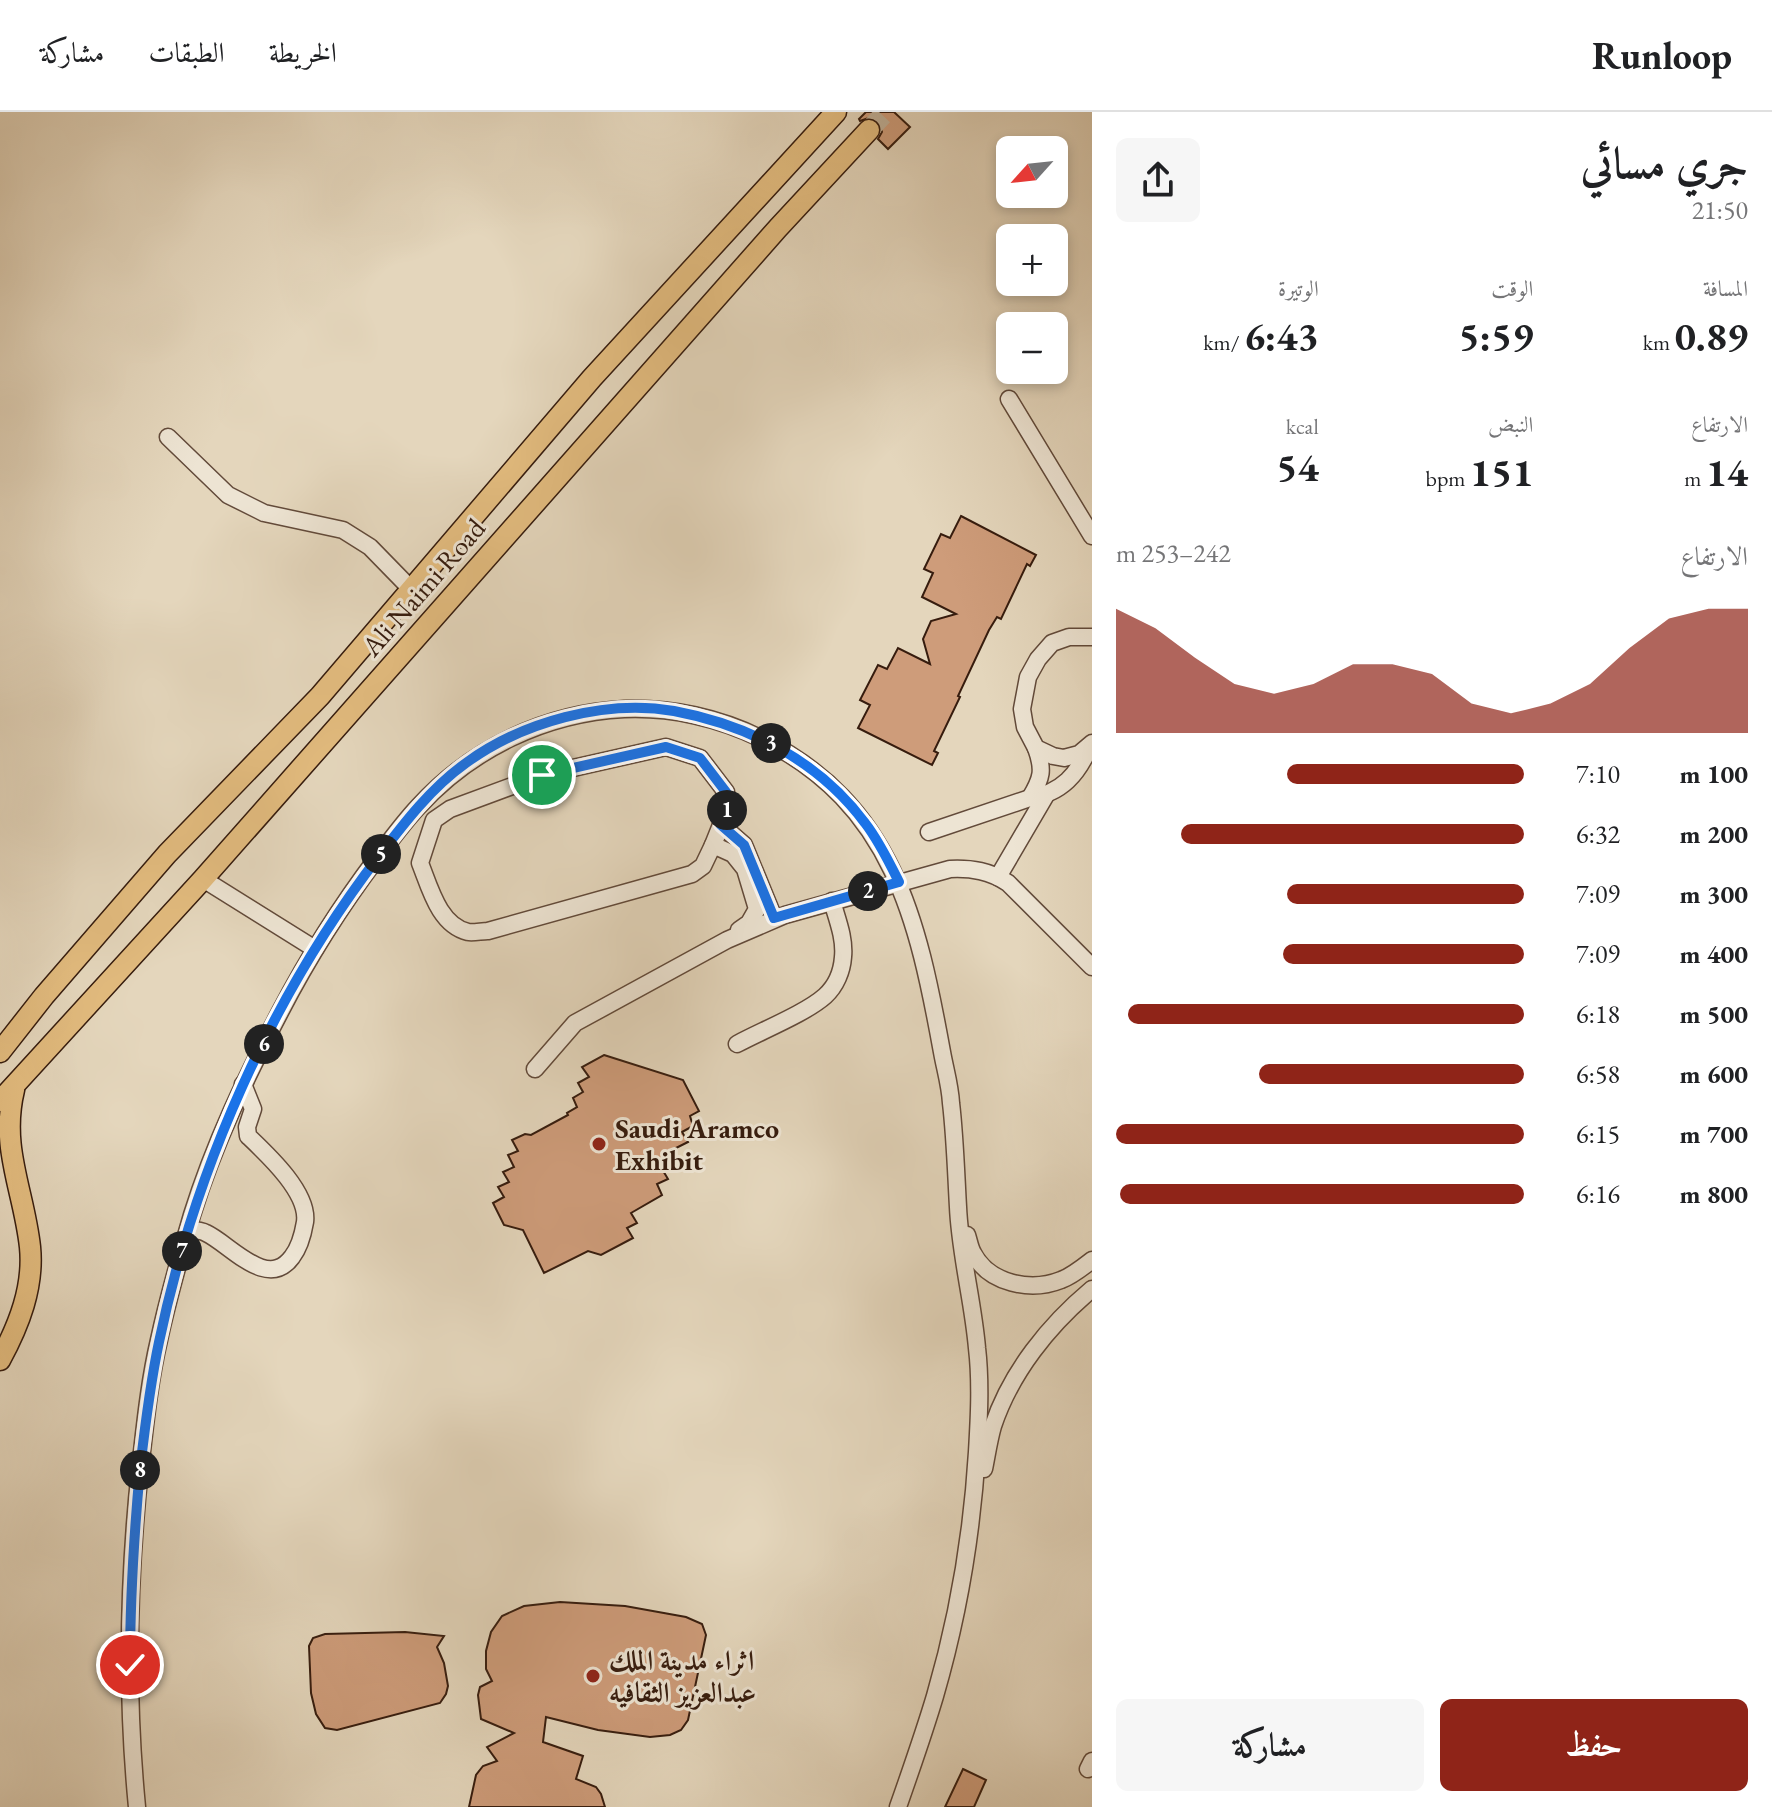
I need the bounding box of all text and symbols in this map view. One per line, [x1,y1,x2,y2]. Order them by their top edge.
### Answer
text: Runloop [1592,31,1732,80]
text: مشاركة [40,34,104,70]
text: الطبقات [148,34,225,70]
text: الخريطة [269,34,337,70]
text: جري مسائي [1581,134,1748,191]
north arrow [996,136,1068,208]
map controls [996,136,1068,384]
button: share [1116,138,1200,222]
text: 21:50 [1692,193,1748,227]
button: + [996,224,1068,296]
text: الوتيرة [1278,274,1319,303]
text: الوقت [1491,274,1533,303]
text: المسافة [1703,274,1748,303]
text: 6:43 [1244,310,1319,362]
text: 5:59 [1459,310,1533,362]
text: 0.89 [1675,310,1748,362]
button: − [996,312,1068,384]
text: /km [1203,328,1244,357]
text: km [1643,328,1675,357]
text: النبض [1488,410,1533,439]
text: الارتفاع [1691,410,1748,439]
text: kcal [1286,412,1319,441]
text: 54 [1276,441,1319,493]
text: 151 [1470,446,1533,498]
text: 14 [1706,446,1748,498]
text: bpm [1426,464,1470,493]
text: m [1684,464,1706,493]
street label: Ali Naimi Road [352,510,493,664]
text: 242–253 m [1116,536,1231,570]
text: الارتفاع [1681,539,1748,573]
pin: 3 [751,723,791,763]
text: 3 [765,728,777,757]
pin [508,741,576,809]
icon: arrive [520,753,564,797]
text: 7:10 [1576,757,1620,791]
text: 100 m [1680,757,1748,791]
pin: 1 [707,790,747,830]
text: 1 [721,795,733,824]
text: 6:32 [1576,817,1620,851]
text: 200 m [1680,817,1748,851]
pin: 5 [361,834,401,874]
text: 5 [375,839,387,868]
pin: 2 [848,871,888,911]
text: 2 [862,876,874,905]
text: 7:09 [1576,877,1620,911]
text: 300 m [1680,877,1748,911]
text: 7:09 [1576,937,1620,971]
text: 400 m [1680,937,1748,971]
text: 6:18 [1576,997,1620,1031]
text: 500 m [1680,997,1748,1031]
pin: 6 [244,1024,284,1064]
text: 6 [258,1029,270,1058]
text: 6:58 [1576,1057,1620,1091]
text: 600 m [1680,1057,1748,1091]
place label: Saudi Aramco Exhibit [615,1110,779,1178]
text: 6:15 [1576,1117,1620,1151]
text: 700 m [1680,1117,1748,1151]
marker: Saudi Aramco Exhibit [590,1135,608,1153]
text: 6:16 [1576,1177,1620,1211]
text: 800 m [1680,1177,1748,1211]
pin: 7 [162,1231,202,1271]
text: 7 [176,1236,188,1265]
pin: 8 [120,1450,160,1490]
text: 8 [134,1455,146,1484]
pin [96,1631,164,1699]
place label: اثراء مدينة الملك عبدالعزيز الثقافيه [609,1642,756,1711]
icon: check [108,1643,152,1687]
marker: اثراء مدينة الملك عبدالعزيز الثقافيه [584,1667,602,1685]
button: مشاركة [1116,1699,1424,1791]
button: حفظ [1440,1699,1748,1791]

